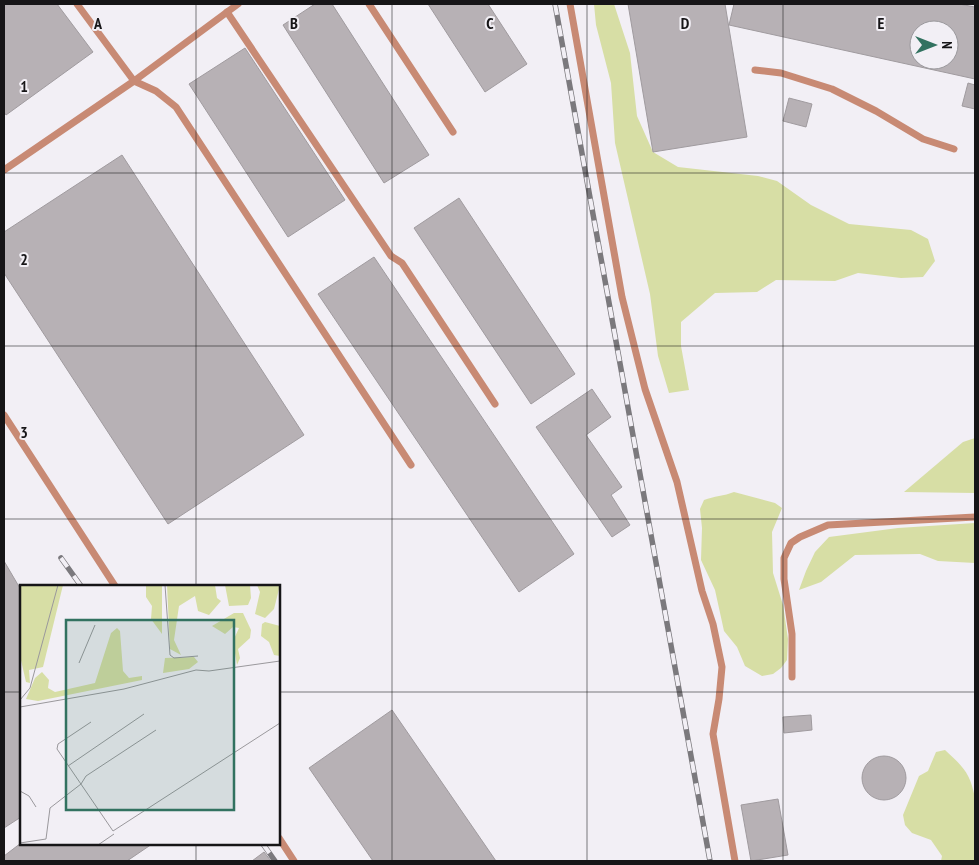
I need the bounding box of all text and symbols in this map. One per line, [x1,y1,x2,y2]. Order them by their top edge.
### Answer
text: A [93,13,103,33]
text: B [290,13,298,33]
text: C [486,13,494,33]
text: D [681,13,690,33]
text: E [878,13,885,33]
north arrow [909,20,959,70]
text: N [938,41,956,49]
text: 1 [20,76,28,96]
text: 2 [20,249,28,269]
text: 3 [20,422,28,442]
inset map [20,585,280,845]

